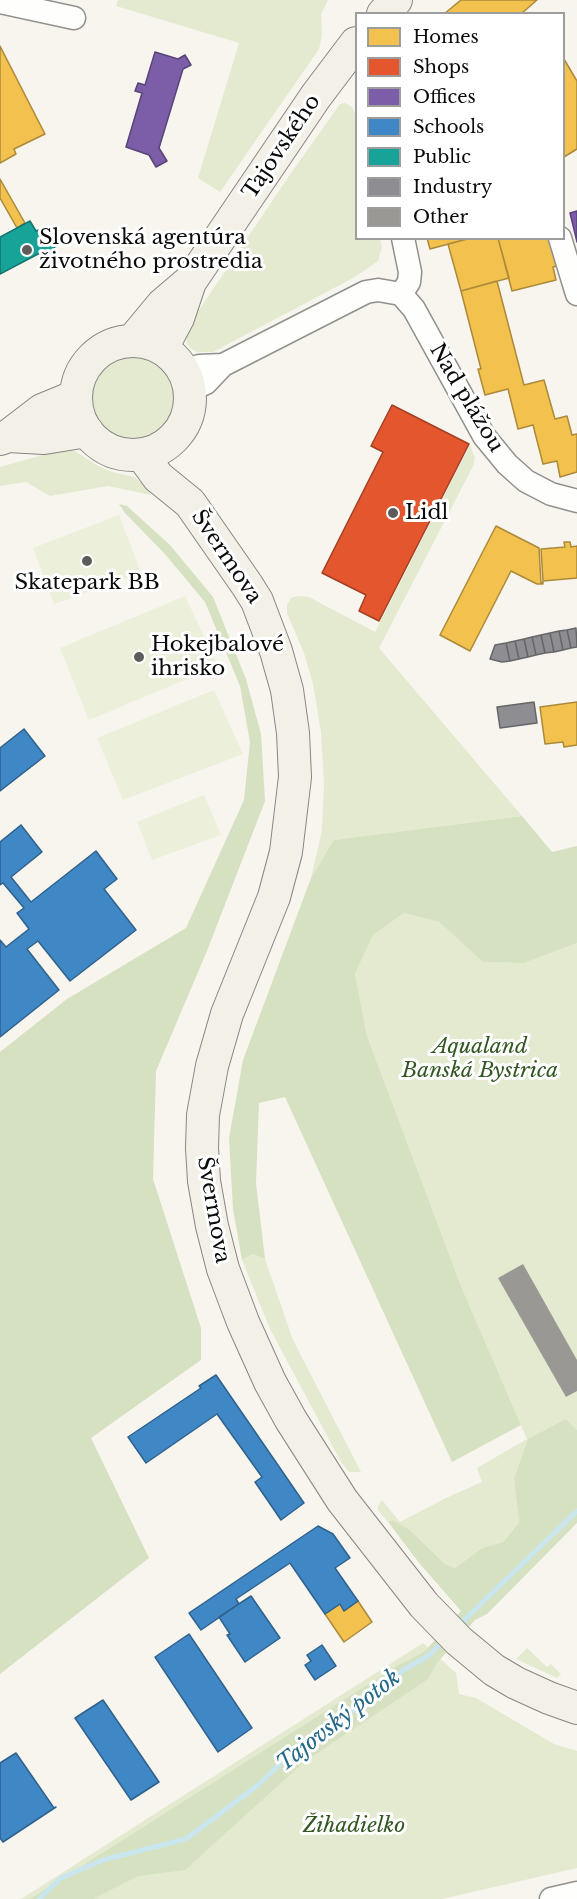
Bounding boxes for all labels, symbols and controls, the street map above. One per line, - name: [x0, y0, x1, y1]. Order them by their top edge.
- legend: [355, 12, 565, 240]
- text: Homes: [413, 26, 479, 48]
- text: Shops: [413, 56, 469, 78]
- text: Offices: [413, 86, 476, 108]
- street label: Tajovského: [238, 90, 326, 204]
- text: Schools: [413, 116, 484, 138]
- text: Public: [413, 146, 471, 168]
- text: Industry: [413, 176, 492, 198]
- text: Other: [413, 206, 468, 228]
- place label: Slovenská agentúra životného prostredia: [39, 225, 263, 275]
- marker: Slovenská agentúra životného prostredia: [20, 243, 34, 257]
- street label: Nad plážou: [424, 339, 508, 457]
- place label: Lidl: [405, 500, 448, 526]
- street label: Švermova: [185, 505, 267, 609]
- marker: Lidl: [386, 506, 400, 520]
- marker: Skatepark BB: [80, 554, 94, 568]
- place label: Skatepark BB: [14, 570, 160, 596]
- place label: Hokejbalové ihrisko: [151, 632, 284, 682]
- marker: Hokejbalové ihrisko: [132, 650, 146, 664]
- park label: Aqualand Banská Bystrica: [402, 1034, 558, 1084]
- street label: Švermova: [191, 1155, 235, 1265]
- water label: Tajovský potok: [272, 1665, 406, 1777]
- park label: Žihadielko: [303, 1813, 405, 1839]

